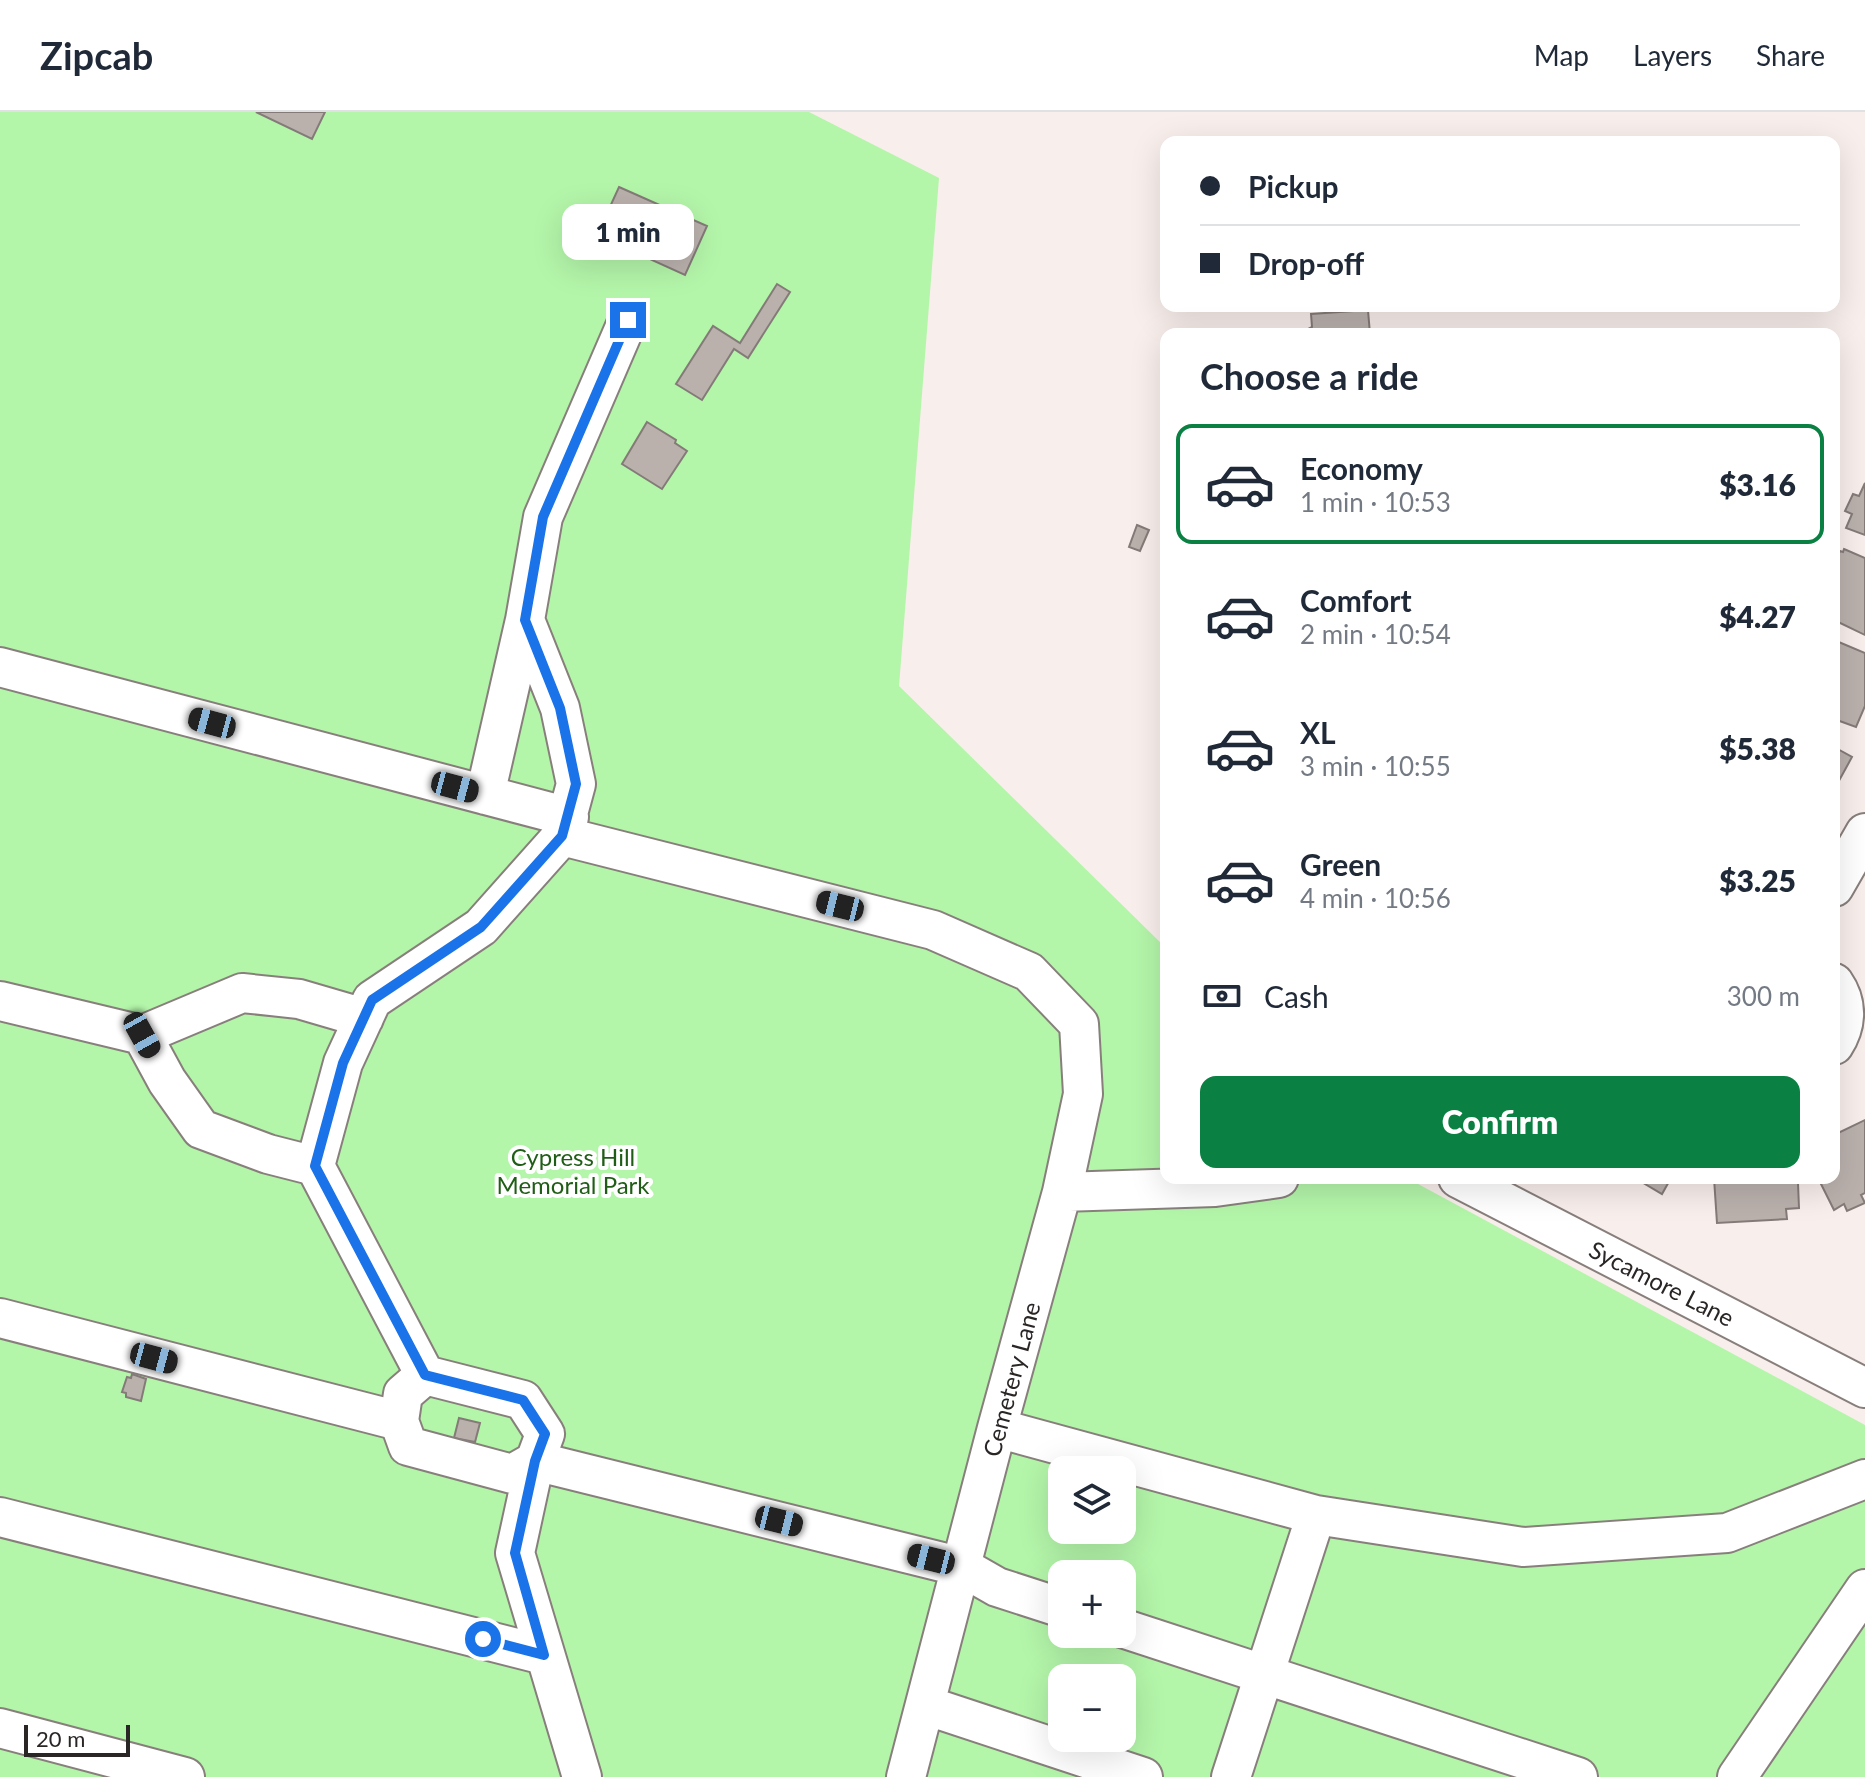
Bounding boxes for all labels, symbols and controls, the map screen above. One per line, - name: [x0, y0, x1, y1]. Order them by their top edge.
- text: Zipcab: [40, 32, 153, 78]
- text: Map: [1534, 38, 1589, 72]
- text: Layers: [1633, 38, 1712, 72]
- text: Share: [1756, 38, 1825, 72]
- text: Pickup: [1248, 168, 1339, 204]
- callout: 1 min: [562, 204, 694, 260]
- text: 1 min: [596, 216, 660, 248]
- text: Drop-off: [1248, 245, 1364, 281]
- route end: [610, 302, 646, 338]
- text: Choose a ride: [1200, 354, 1419, 398]
- icon: car: [1204, 448, 1276, 520]
- text: Economy: [1300, 450, 1423, 486]
- text: $3.16: [1719, 466, 1796, 502]
- text: 1 min · 10:53: [1300, 486, 1451, 518]
- icon: car: [1204, 580, 1276, 652]
- text: Comfort: [1300, 582, 1412, 618]
- text: $4.27: [1719, 598, 1796, 634]
- text: 2 min · 10:54: [1300, 618, 1451, 650]
- car: [186, 705, 238, 741]
- icon: car: [1204, 712, 1276, 784]
- text: XL: [1300, 714, 1336, 750]
- text: $5.38: [1719, 730, 1796, 766]
- text: 3 min · 10:55: [1300, 750, 1451, 782]
- car: [429, 769, 481, 805]
- icon: car: [1204, 844, 1276, 916]
- text: Green: [1300, 846, 1381, 882]
- text: $3.25: [1719, 862, 1796, 898]
- text: 4 min · 10:56: [1300, 882, 1451, 914]
- car: [814, 889, 866, 923]
- icon: cash: [1200, 974, 1244, 1018]
- text: Cash: [1264, 978, 1329, 1014]
- text: 300 m: [1727, 980, 1800, 1012]
- car: [120, 1008, 164, 1062]
- button: Confirm: [1200, 1076, 1800, 1168]
- park label: Cypress Hill Memorial Park: [496, 1142, 650, 1199]
- street label: Sycamore Lane: [1585, 1234, 1739, 1332]
- street label: Cemetery Lane: [976, 1298, 1046, 1460]
- car: [128, 1340, 180, 1376]
- map controls: [1048, 1456, 1136, 1752]
- button: layers: [1048, 1456, 1136, 1544]
- car: [753, 1504, 805, 1538]
- car: [905, 1542, 957, 1576]
- button: +: [1048, 1560, 1136, 1648]
- route start: [465, 1621, 501, 1657]
- button: −: [1048, 1664, 1136, 1752]
- scale bar: [24, 1721, 130, 1757]
- text: 20 m: [36, 1725, 85, 1752]

